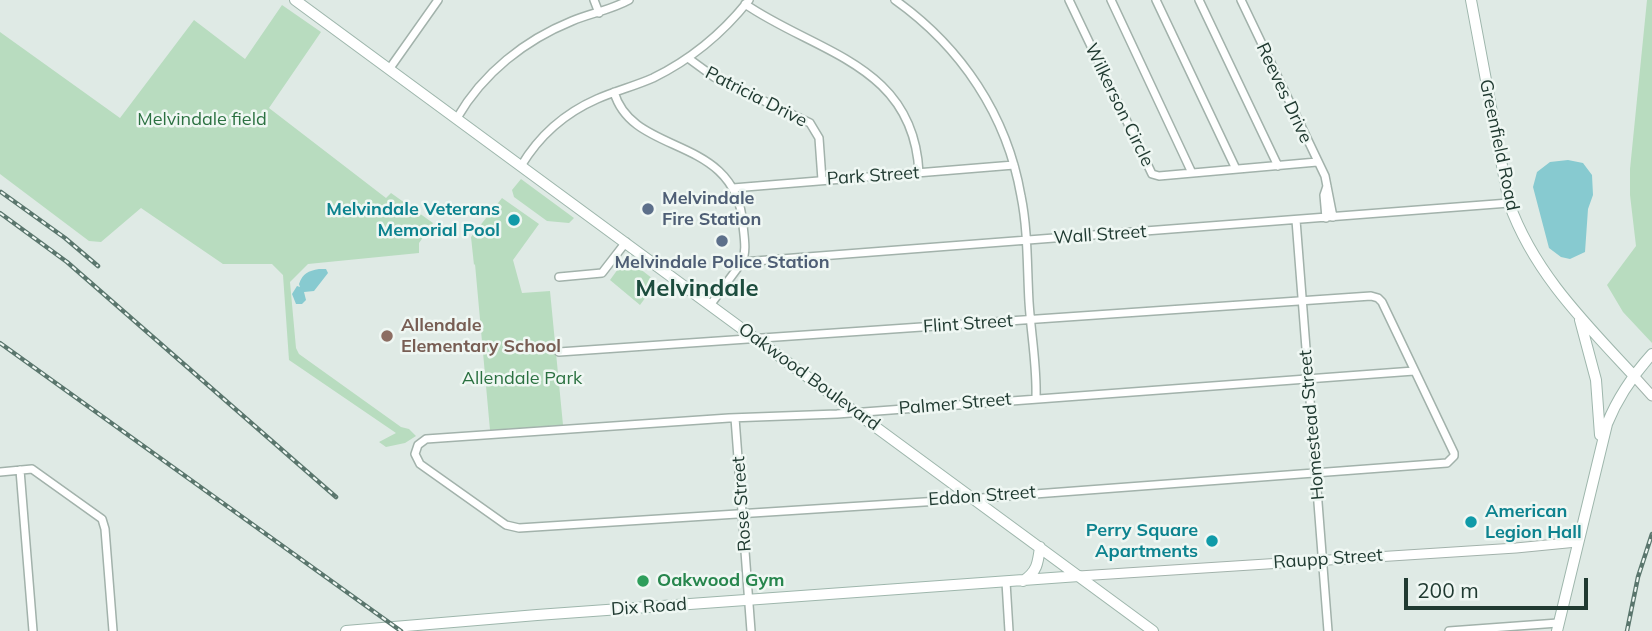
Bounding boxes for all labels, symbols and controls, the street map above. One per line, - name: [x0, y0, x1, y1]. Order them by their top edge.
- street label: Reeves Drive: [1251, 39, 1317, 147]
- street label: Wilkerson Circle: [1080, 40, 1158, 170]
- street label: Patricia Drive: [701, 62, 811, 132]
- street label: Greenfield Road: [1475, 77, 1523, 213]
- park label: Melvindale field: [137, 109, 267, 131]
- street label: Park Street: [826, 162, 920, 190]
- place label: Melvindale Fire Station: [662, 188, 761, 230]
- place label: Melvindale Veterans Memorial Pool: [326, 199, 500, 242]
- marker: Melvindale Fire Station: [640, 201, 656, 217]
- marker: Melvindale Veterans Memorial Pool: [506, 212, 522, 228]
- street label: Wall Street: [1053, 221, 1147, 249]
- marker: Melvindale Police Station: [714, 233, 730, 249]
- place label: Melvindale Police Station: [614, 252, 830, 274]
- district label: Melvindale: [635, 275, 759, 303]
- street label: Flint Street: [922, 310, 1014, 338]
- place label: Allendale Elementary School: [401, 315, 561, 358]
- street label: Oakwood Boulevard: [734, 318, 884, 436]
- marker: Allendale Elementary School: [379, 328, 395, 344]
- street label: Homestead Street: [1295, 349, 1329, 501]
- park label: Allendale Park: [462, 368, 582, 390]
- street label: Palmer Street: [898, 388, 1012, 420]
- street label: Rose Street: [728, 456, 756, 552]
- street label: Eddon Street: [928, 481, 1036, 511]
- place label: American Legion Hall: [1485, 501, 1582, 544]
- marker: American Legion Hall: [1463, 514, 1479, 530]
- place label: Perry Square Apartments: [1086, 520, 1198, 562]
- marker: Perry Square Apartments: [1204, 533, 1220, 549]
- street label: Raupp Street: [1273, 544, 1383, 574]
- scale bar: [1407, 564, 1591, 608]
- place label: Oakwood Gym: [657, 570, 784, 592]
- marker: Oakwood Gym: [635, 573, 651, 589]
- text: 200 m: [1417, 577, 1479, 603]
- street label: Dix Road: [610, 594, 688, 620]

